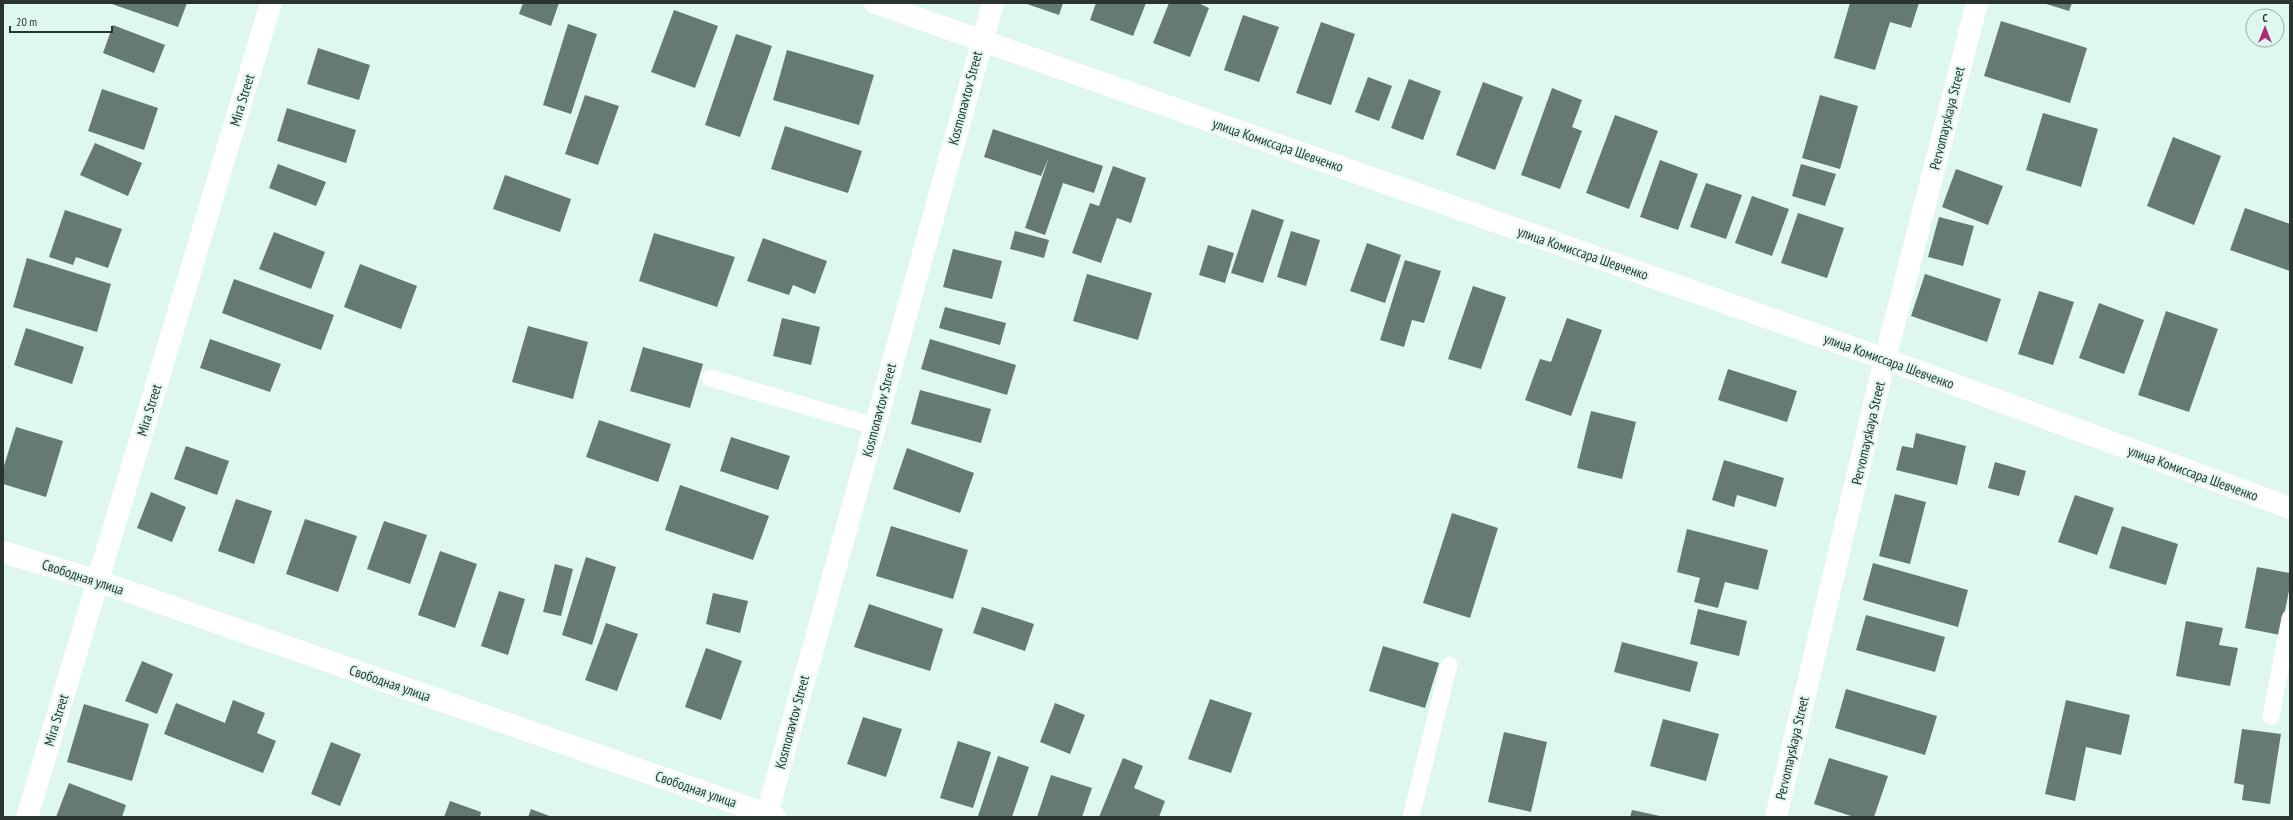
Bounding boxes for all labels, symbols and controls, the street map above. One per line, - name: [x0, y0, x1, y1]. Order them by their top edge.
- scale bar: [10, 8, 112, 34]
- north arrow: [2245, 8, 2285, 48]
- text: С: [2262, 11, 2268, 25]
- text: 20 m: [16, 14, 37, 29]
- street label: Kosmonavtov Street: [944, 49, 986, 147]
- street label: Pervomayskaya Street: [1925, 64, 1969, 171]
- street label: Mira Street: [226, 72, 258, 128]
- street label: улица Комиссара Шевченко: [1210, 114, 1346, 176]
- street label: улица Комиссара Шевченко: [1515, 222, 1651, 284]
- street label: улица Комиссара Шевченко: [1821, 329, 1957, 393]
- street label: Kosmonavtov Street: [858, 361, 900, 459]
- street label: Pervomayskaya Street: [1847, 379, 1889, 486]
- street label: Mira Street: [133, 382, 165, 438]
- street label: улица Комиссара Шевченко: [2125, 441, 2261, 505]
- street label: Свободная улица: [40, 555, 126, 599]
- street label: Свободная улица: [347, 661, 433, 705]
- street label: Kosmonavtov Street: [771, 673, 813, 771]
- street label: Mira Street: [40, 692, 72, 748]
- street label: Pervomayskaya Street: [1771, 694, 1813, 801]
- street label: Свободная улица: [653, 767, 739, 811]

